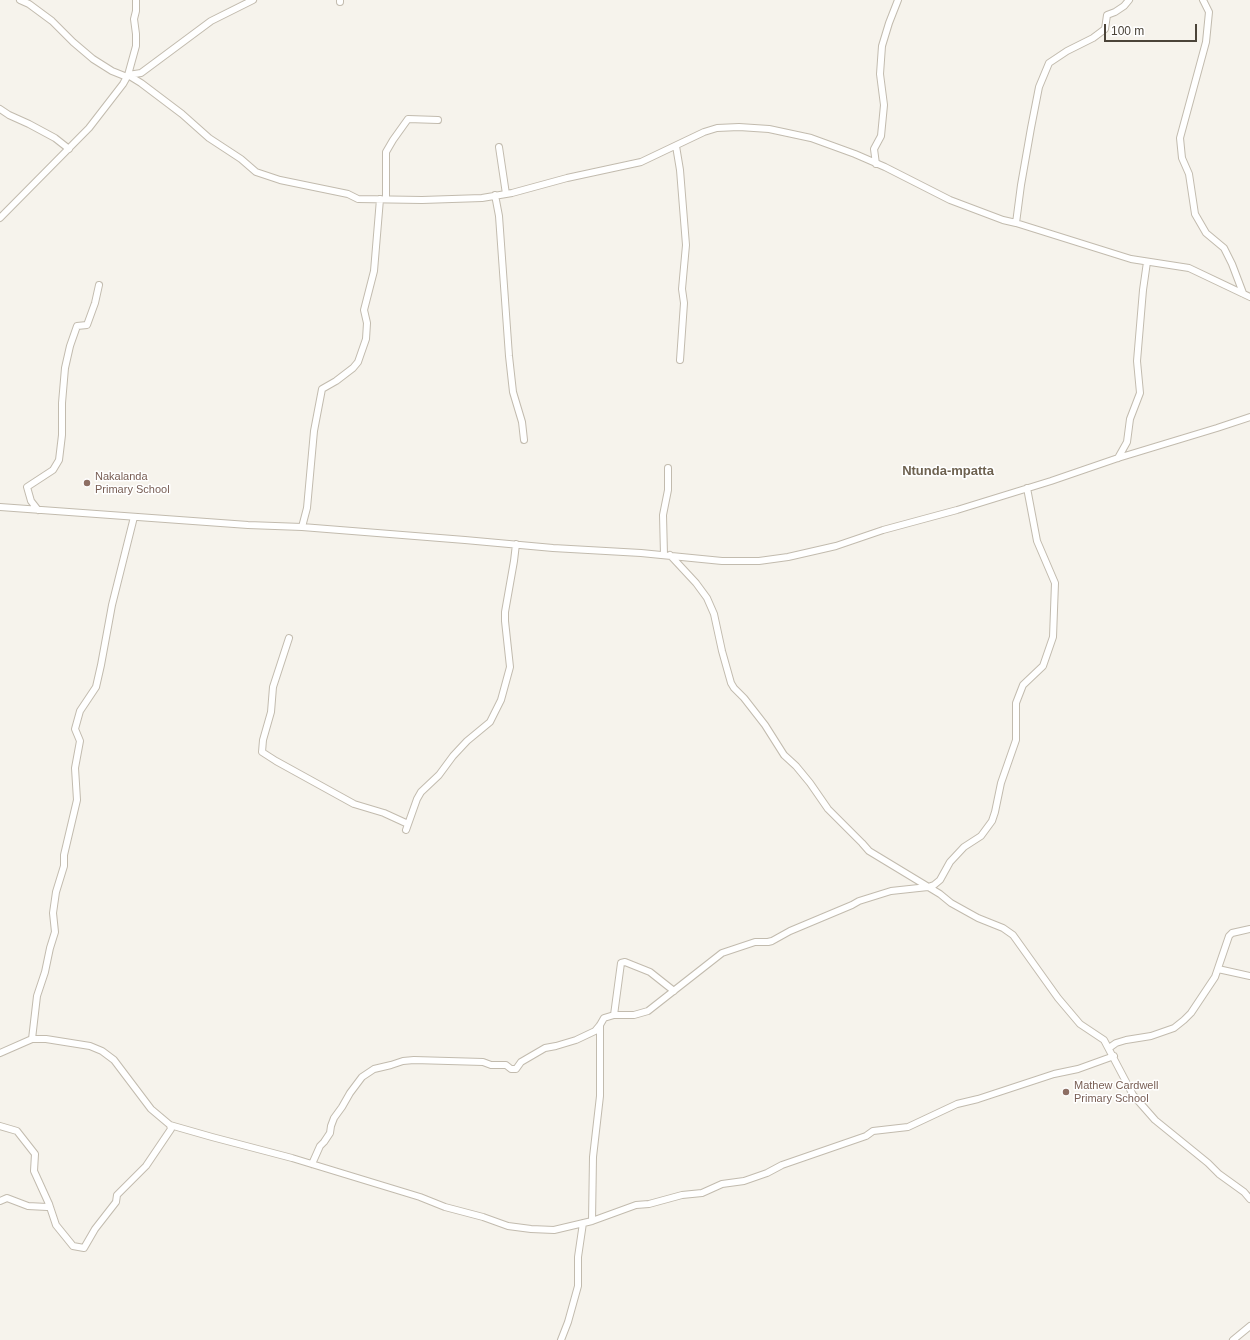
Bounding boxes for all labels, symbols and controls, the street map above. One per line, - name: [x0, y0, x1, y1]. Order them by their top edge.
- scale bar: [1106, 16, 1199, 42]
- text: 100 m: [1111, 24, 1144, 38]
- district label: Ntunda-mpatta: [902, 463, 994, 479]
- place label: Nakalanda Primary School: [95, 470, 170, 496]
- marker: Nakalanda Primary School: [82, 478, 92, 488]
- place label: Mathew Cardwell Primary School: [1074, 1079, 1158, 1105]
- marker: Mathew Cardwell Primary School: [1061, 1087, 1071, 1097]

